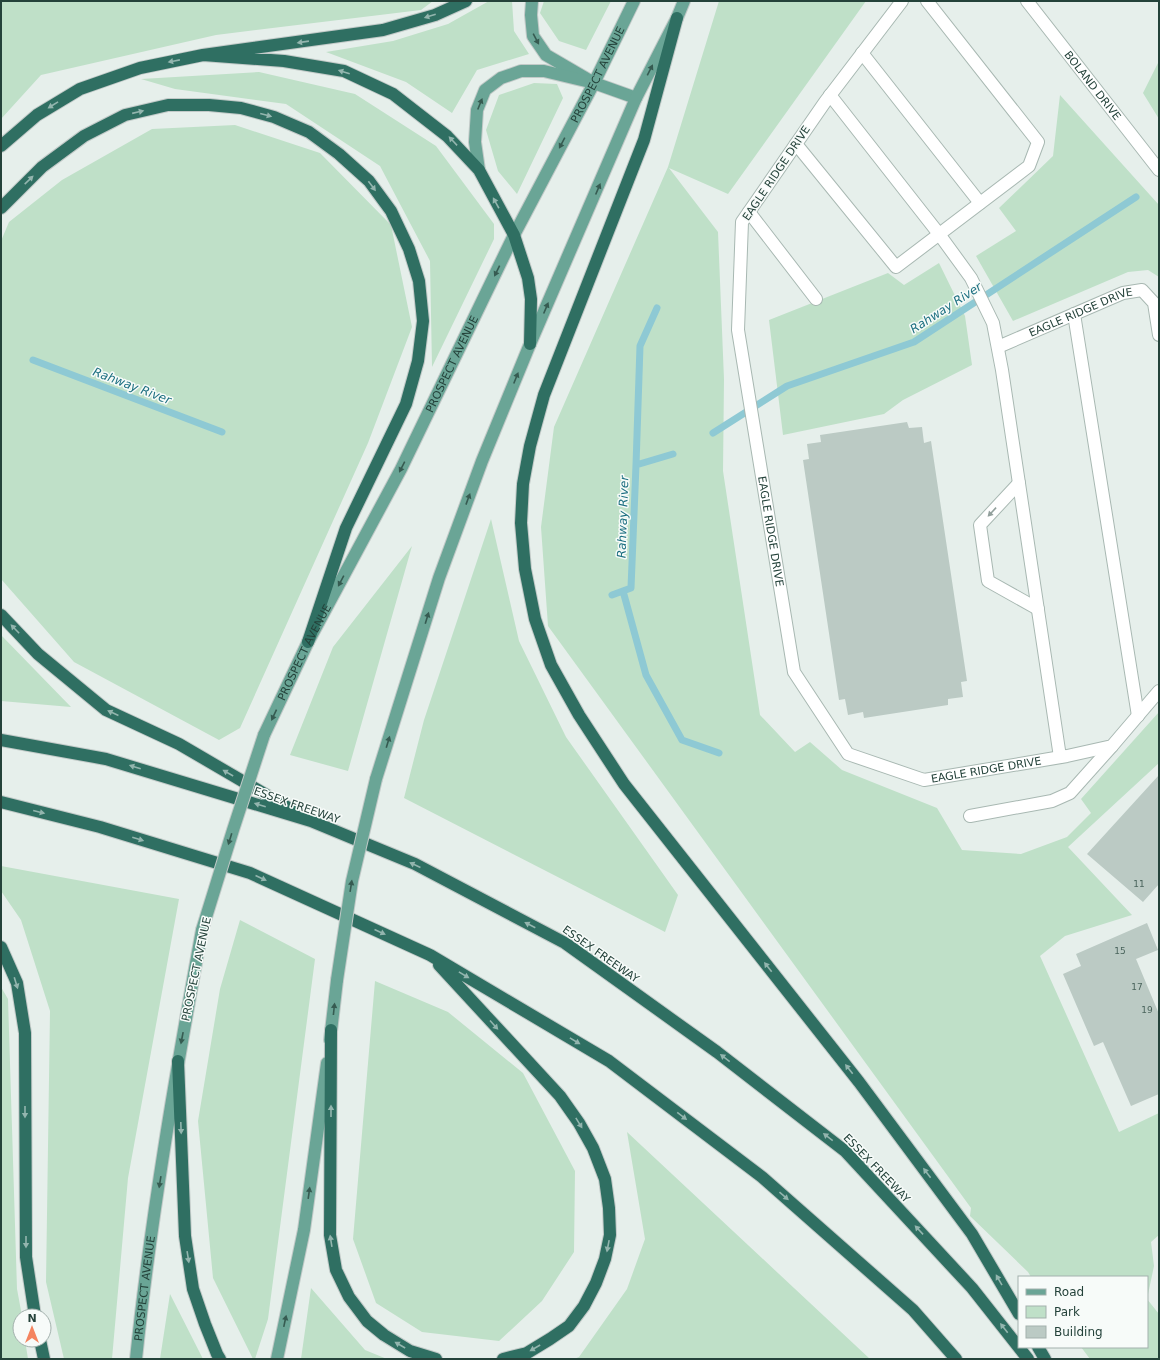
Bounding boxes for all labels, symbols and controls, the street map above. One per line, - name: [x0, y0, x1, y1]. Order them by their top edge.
- one-way arrow: [424, 13, 436, 19]
- street label: PROSPECT AVENUE: [568, 25, 628, 125]
- one-way arrow: [533, 33, 540, 45]
- one-way arrow: [297, 39, 309, 45]
- street label: BOLAND DRIVE: [1061, 49, 1123, 123]
- one-way arrow: [168, 58, 180, 64]
- one-way arrow: [647, 64, 653, 76]
- one-way arrow: [337, 69, 349, 75]
- one-way arrow: [477, 97, 483, 109]
- one-way arrow: [47, 102, 59, 109]
- one-way arrow: [131, 109, 144, 115]
- one-way arrow: [259, 112, 272, 118]
- street label: EAGLE RIDGE DRIVE: [740, 123, 813, 223]
- one-way arrow: [448, 136, 457, 147]
- one-way arrow: [559, 137, 566, 149]
- one-way arrow: [23, 176, 34, 185]
- one-way arrow: [368, 180, 377, 191]
- one-way arrow: [595, 182, 601, 194]
- one-way arrow: [492, 197, 499, 209]
- one-way arrow: [494, 265, 500, 276]
- water label: Rahway River: [908, 279, 985, 336]
- street label: EAGLE RIDGE DRIVE: [1027, 286, 1134, 340]
- one-way arrow: [543, 302, 549, 314]
- street label: PROSPECT AVENUE: [423, 314, 481, 415]
- water label: Rahway River: [91, 365, 174, 408]
- one-way arrow: [514, 371, 520, 383]
- one-way arrow: [399, 461, 405, 472]
- water label: Rahway River: [615, 474, 631, 558]
- street label: EAGLE RIDGE DRIVE: [755, 475, 786, 588]
- one-way arrow: [466, 492, 472, 504]
- one-way arrow: [988, 506, 997, 517]
- one-way arrow: [337, 575, 344, 587]
- street label: PROSPECT AVENUE: [275, 602, 334, 703]
- one-way arrow: [424, 611, 430, 623]
- one-way arrow: [10, 624, 19, 634]
- one-way arrow: [271, 709, 277, 721]
- one-way arrow: [107, 710, 119, 716]
- one-way arrow: [385, 735, 391, 747]
- street label: EAGLE RIDGE DRIVE: [930, 754, 1042, 786]
- one-way arrow: [129, 764, 141, 770]
- one-way arrow: [222, 770, 234, 777]
- street label: ESSEX FREEWAY: [252, 785, 342, 826]
- one-way arrow: [254, 802, 266, 808]
- one-way arrow: [33, 809, 45, 815]
- one-way arrow: [227, 833, 233, 845]
- one-way arrow: [132, 836, 144, 842]
- one-way arrow: [409, 862, 421, 868]
- one-way arrow: [256, 875, 267, 881]
- house number: 11: [1133, 879, 1145, 889]
- one-way arrow: [348, 880, 354, 892]
- street label: PROSPECT AVENUE: [179, 916, 214, 1022]
- one-way arrow: [525, 921, 536, 928]
- street label: ESSEX FREEWAY: [560, 923, 642, 986]
- one-way arrow: [374, 929, 385, 935]
- house number: 15: [1114, 946, 1126, 956]
- one-way arrow: [764, 961, 773, 972]
- one-way arrow: [458, 971, 470, 978]
- one-way arrow: [13, 977, 19, 989]
- house number: 17: [1131, 982, 1143, 992]
- one-way arrow: [330, 1003, 337, 1015]
- house number: 19: [1141, 1005, 1153, 1015]
- one-way arrow: [489, 1020, 499, 1030]
- one-way arrow: [179, 1031, 185, 1044]
- one-way arrow: [570, 1037, 580, 1045]
- one-way arrow: [719, 1054, 730, 1062]
- one-way arrow: [844, 1063, 853, 1074]
- one-way arrow: [328, 1104, 334, 1117]
- one-way arrow: [22, 1106, 28, 1119]
- one-way arrow: [676, 1111, 687, 1120]
- one-way arrow: [575, 1117, 582, 1129]
- one-way arrow: [177, 1122, 184, 1134]
- street label: ESSEX FREEWAY: [841, 1131, 913, 1206]
- one-way arrow: [822, 1133, 833, 1142]
- one-way arrow: [923, 1168, 931, 1178]
- one-way arrow: [156, 1176, 162, 1188]
- one-way arrow: [306, 1187, 312, 1199]
- one-way arrow: [779, 1191, 789, 1200]
- one-way arrow: [914, 1225, 923, 1235]
- street label: PROSPECT AVENUE: [132, 1235, 158, 1342]
- one-way arrow: [328, 1235, 334, 1247]
- one-way arrow: [23, 1236, 29, 1249]
- one-way arrow: [605, 1240, 611, 1253]
- one-way arrow: [186, 1251, 192, 1263]
- one-way arrow: [996, 1275, 1003, 1286]
- legend: [1018, 1276, 1148, 1348]
- text: Road: [1054, 1285, 1084, 1299]
- text: Park: [1054, 1305, 1080, 1319]
- north arrow: [12, 1308, 52, 1348]
- text: N: [27, 1312, 37, 1325]
- one-way arrow: [282, 1315, 288, 1327]
- one-way arrow: [999, 1323, 1008, 1334]
- text: Building: [1054, 1325, 1103, 1339]
- one-way arrow: [394, 1341, 406, 1348]
- one-way arrow: [529, 1344, 541, 1351]

